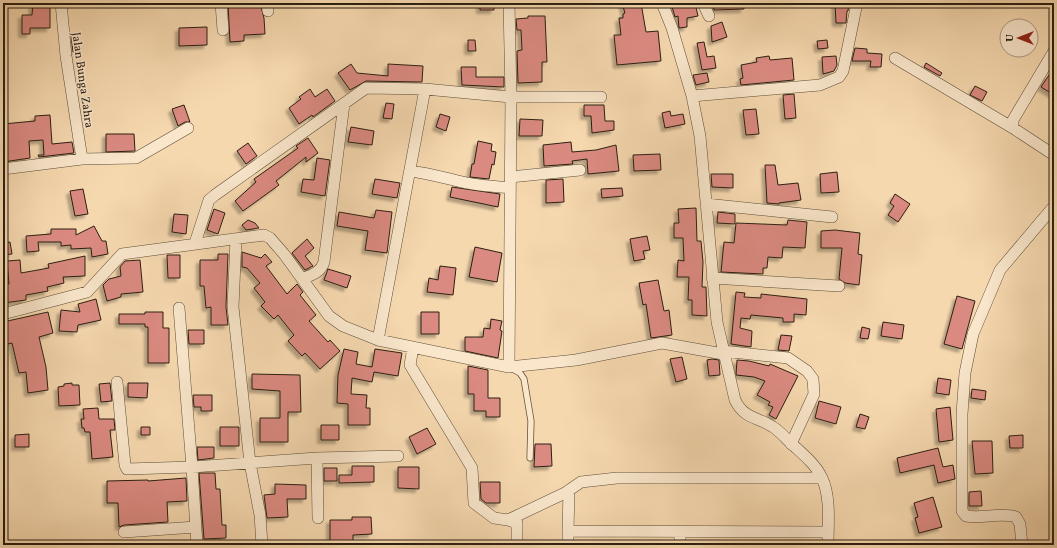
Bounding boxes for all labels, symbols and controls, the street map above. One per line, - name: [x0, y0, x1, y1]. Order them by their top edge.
- north arrow: [999, 18, 1039, 58]
- street label: Jalan Bunga Zahra: [67, 31, 97, 129]
- text: U: [1003, 34, 1018, 42]

